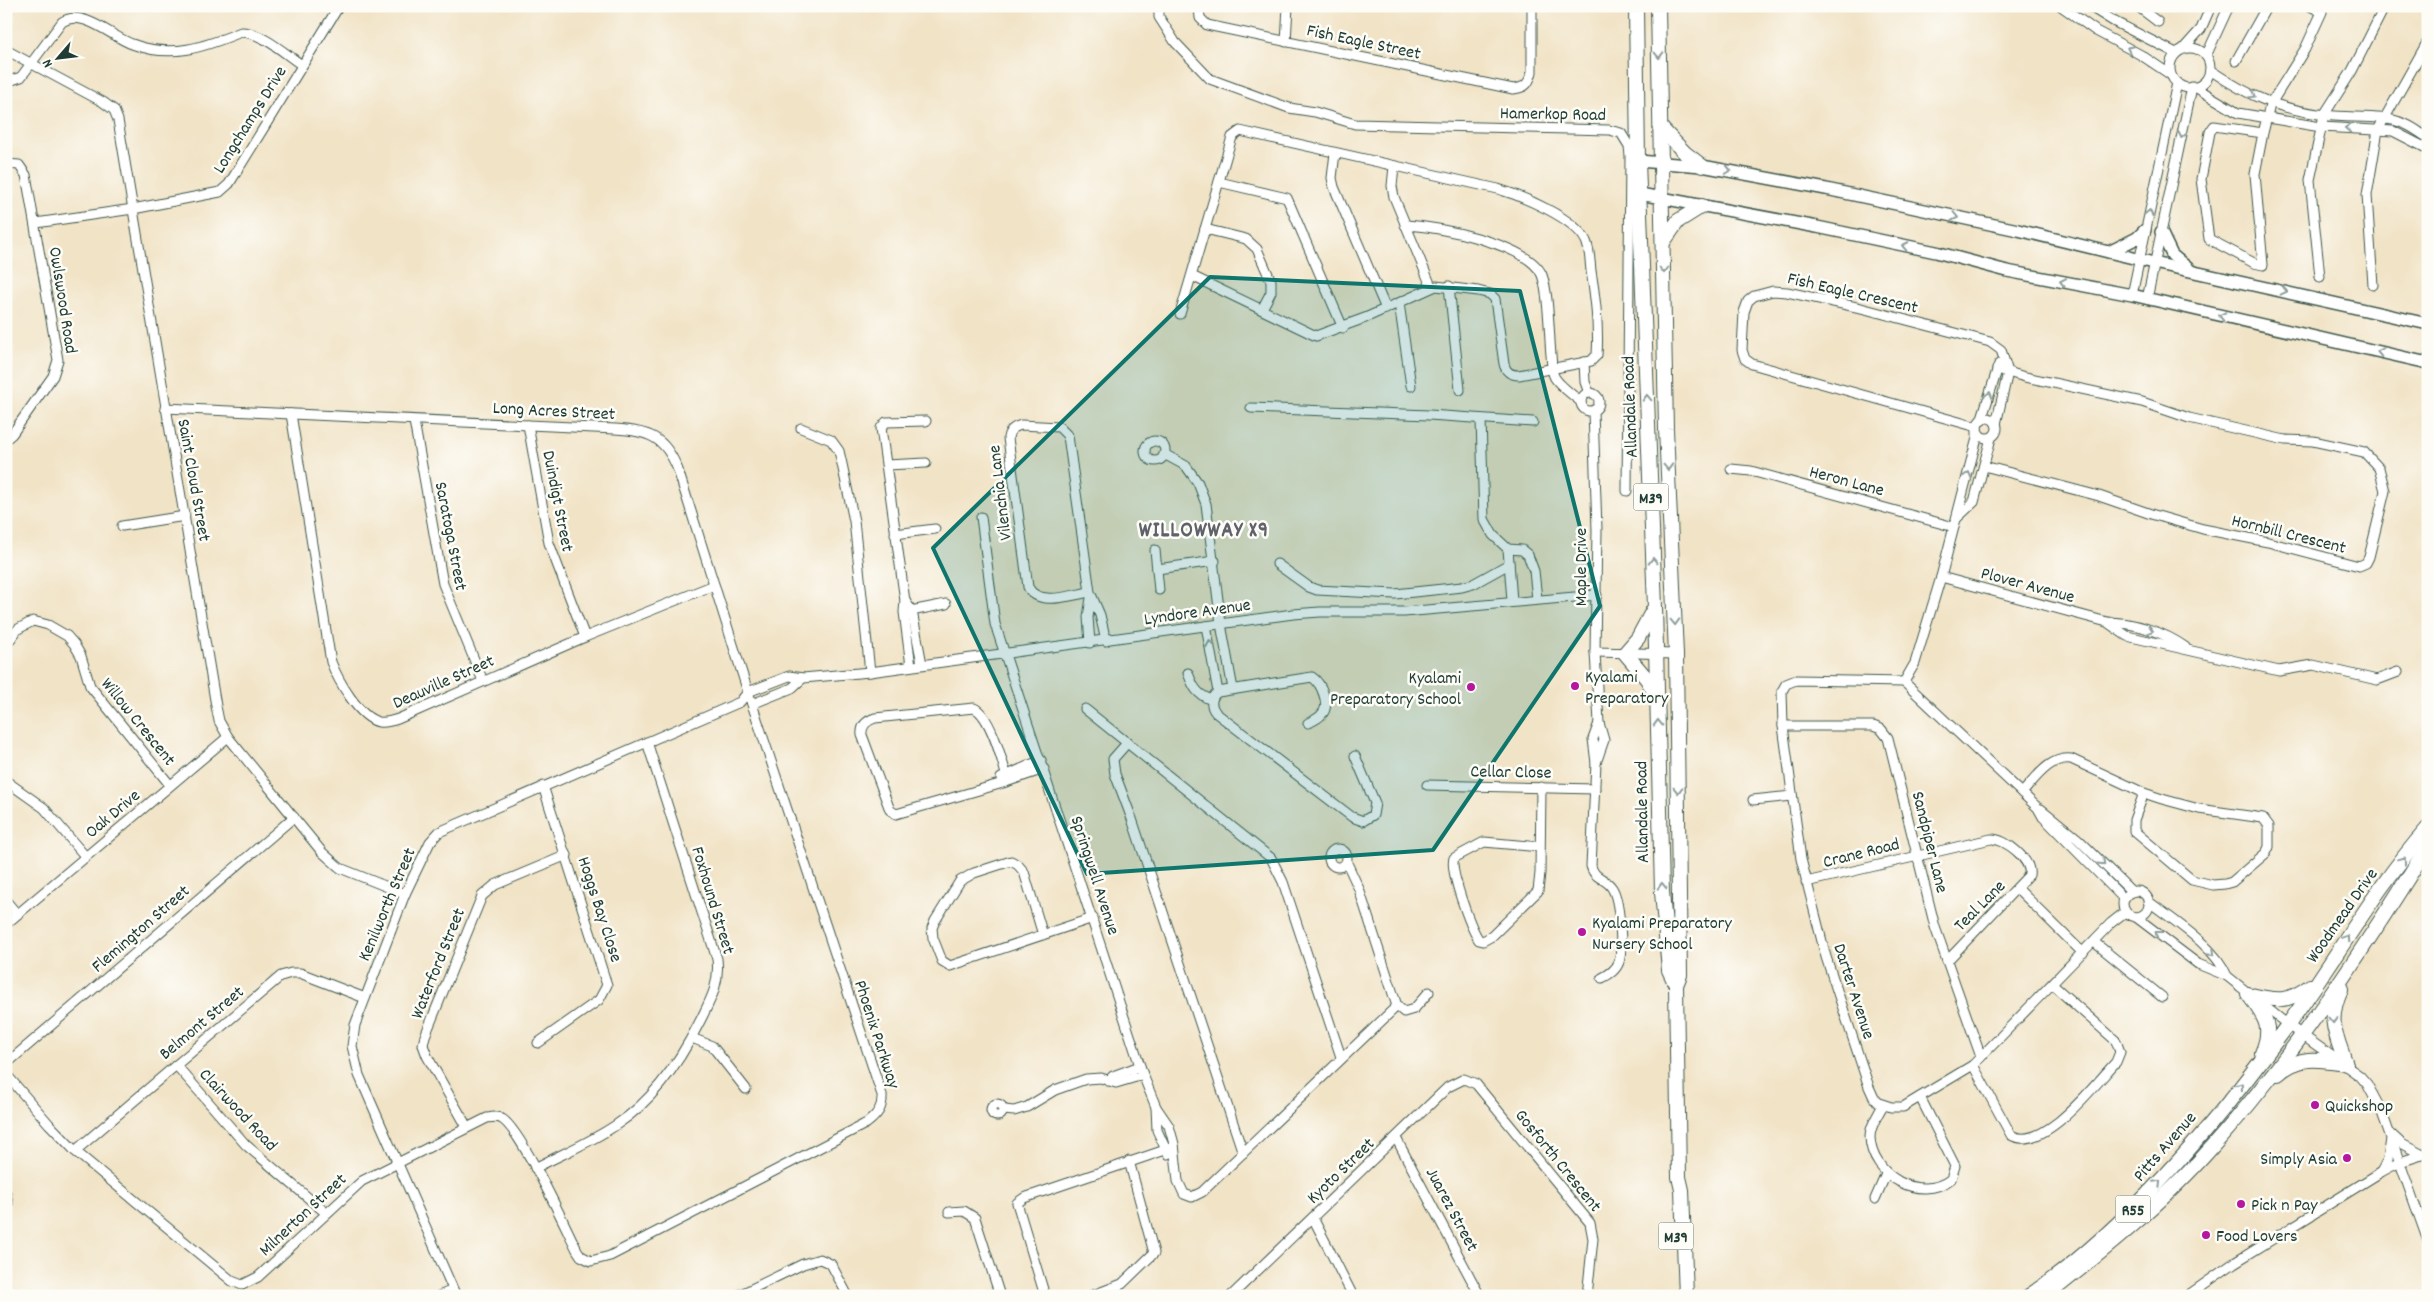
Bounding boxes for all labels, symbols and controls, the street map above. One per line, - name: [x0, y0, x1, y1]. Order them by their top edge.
- street label: Fish Eagle Street: [1304, 19, 1423, 68]
- north arrow: [32, 32, 82, 82]
- one-way arrow: [2126, 45, 2135, 55]
- one-way arrow: [1654, 51, 1665, 59]
- text: N: [38, 55, 59, 71]
- street label: Longchamps Drive: [208, 62, 294, 179]
- one-way arrow: [2246, 89, 2255, 99]
- street label: Hamerkop Road: [1500, 102, 1606, 129]
- one-way arrow: [2344, 123, 2352, 134]
- one-way arrow: [2177, 131, 2188, 140]
- one-way arrow: [1723, 165, 1732, 175]
- one-way arrow: [2143, 209, 2154, 218]
- one-way arrow: [1951, 211, 1960, 221]
- one-way arrow: [1900, 241, 1909, 252]
- street label: Owlswood Road: [41, 245, 82, 355]
- one-way arrow: [1659, 266, 1669, 274]
- street label: Fish Eagle Crescent: [1785, 267, 1921, 322]
- one-way arrow: [2059, 277, 2067, 287]
- one-way arrow: [2280, 285, 2289, 296]
- one-way arrow: [2217, 311, 2226, 322]
- one-way arrow: [2376, 347, 2385, 358]
- street label: Allandale Road: [1617, 355, 1646, 458]
- one-way arrow: [1983, 391, 1993, 399]
- one-way arrow: [1642, 394, 1652, 402]
- street label: Long Acres Street: [492, 397, 616, 428]
- street label: Saint Cloud Street: [169, 417, 216, 544]
- street label: Vilenchia Lane: [983, 444, 1020, 542]
- street label: Duindigt Street: [534, 449, 579, 555]
- street label: Heron Lane: [1806, 460, 1887, 504]
- one-way arrow: [1662, 464, 1673, 472]
- one-way arrow: [1962, 470, 1973, 479]
- street label: Saratoga Street: [427, 480, 472, 593]
- road number: M39: [1634, 484, 1668, 511]
- street label: Hornbill Crescent: [2229, 509, 2349, 562]
- district label: WILLOWWAY X9: [1139, 516, 1269, 547]
- street label: Maple Drive: [1570, 528, 1595, 606]
- one-way arrow: [1648, 557, 1658, 564]
- street label: Plover Avenue: [1978, 562, 2077, 611]
- street label: Lyndore Avenue: [1142, 594, 1252, 633]
- one-way arrow: [1669, 618, 1680, 626]
- one-way arrow: [2146, 625, 2154, 635]
- one-way arrow: [1205, 639, 1215, 648]
- street label: Deauville Street: [389, 650, 499, 717]
- place label: Kyalami Preparatory: [1585, 666, 1669, 712]
- place label: Kyalami Preparatory School: [1330, 667, 1462, 713]
- street label: Willow Crescent: [94, 673, 181, 772]
- marker: Kyalami Preparatory: [1569, 680, 1581, 692]
- marker: Kyalami Preparatory School: [1465, 681, 1477, 693]
- one-way arrow: [1652, 719, 1663, 727]
- street label: Cellar Close: [1470, 760, 1552, 787]
- street label: Allandale Road: [1630, 761, 1657, 863]
- street label: Oak Drive: [81, 784, 147, 845]
- one-way arrow: [1673, 787, 1683, 795]
- street label: Sandpiper Lane: [1904, 789, 1953, 896]
- street label: Springwell Avenue: [1063, 813, 1125, 939]
- street label: Crane Road: [1821, 833, 1902, 876]
- street label: Kenilworth Street: [353, 844, 424, 966]
- street label: Foxhound Street: [683, 844, 740, 958]
- street label: Hoggs Bay Close: [570, 854, 627, 966]
- one-way arrow: [2096, 856, 2105, 865]
- one-way arrow: [2398, 857, 2406, 866]
- street label: Woodmead Drive: [2301, 864, 2385, 969]
- street label: Teal Lane: [1949, 875, 2012, 938]
- street label: Flemington Street: [87, 880, 196, 980]
- one-way arrow: [1656, 881, 1667, 889]
- street label: Waterford Street: [406, 905, 473, 1023]
- place label: Kyalami Preparatory Nursery School: [1592, 912, 1733, 958]
- marker: Kyalami Preparatory Nursery School: [1576, 926, 1588, 938]
- one-way arrow: [2154, 930, 2163, 939]
- one-way arrow: [2339, 935, 2349, 944]
- street label: Darter Avenue: [1825, 941, 1880, 1043]
- one-way arrow: [2206, 947, 2215, 956]
- street label: Phoenix Parkway: [846, 977, 905, 1093]
- street label: Belmont Street: [155, 981, 251, 1067]
- one-way arrow: [2328, 1017, 2338, 1025]
- street label: Clairwood Road: [192, 1064, 282, 1158]
- one-way arrow: [2235, 1082, 2244, 1091]
- place label: Quickshop: [2325, 1095, 2393, 1120]
- marker: Quickshop: [2309, 1099, 2321, 1111]
- street label: Gosforth Crescent: [1508, 1105, 1607, 1219]
- street label: Pitts Avenue: [2128, 1107, 2203, 1188]
- street label: Kyoto Street: [1302, 1133, 1382, 1211]
- place label: Simply Asia: [2260, 1148, 2338, 1173]
- marker: Simply Asia: [2341, 1152, 2353, 1164]
- street label: Juarez Street: [1418, 1164, 1484, 1257]
- street label: Milnerton Street: [254, 1168, 353, 1263]
- one-way arrow: [2152, 1180, 2161, 1189]
- place label: Pick n Pay: [2251, 1194, 2318, 1219]
- road number: R55: [2116, 1196, 2150, 1222]
- marker: Pick n Pay: [2235, 1198, 2247, 1210]
- road number: M39: [1658, 1222, 1694, 1250]
- place label: Food Lovers: [2216, 1225, 2298, 1250]
- marker: Food Lovers: [2200, 1229, 2212, 1241]

